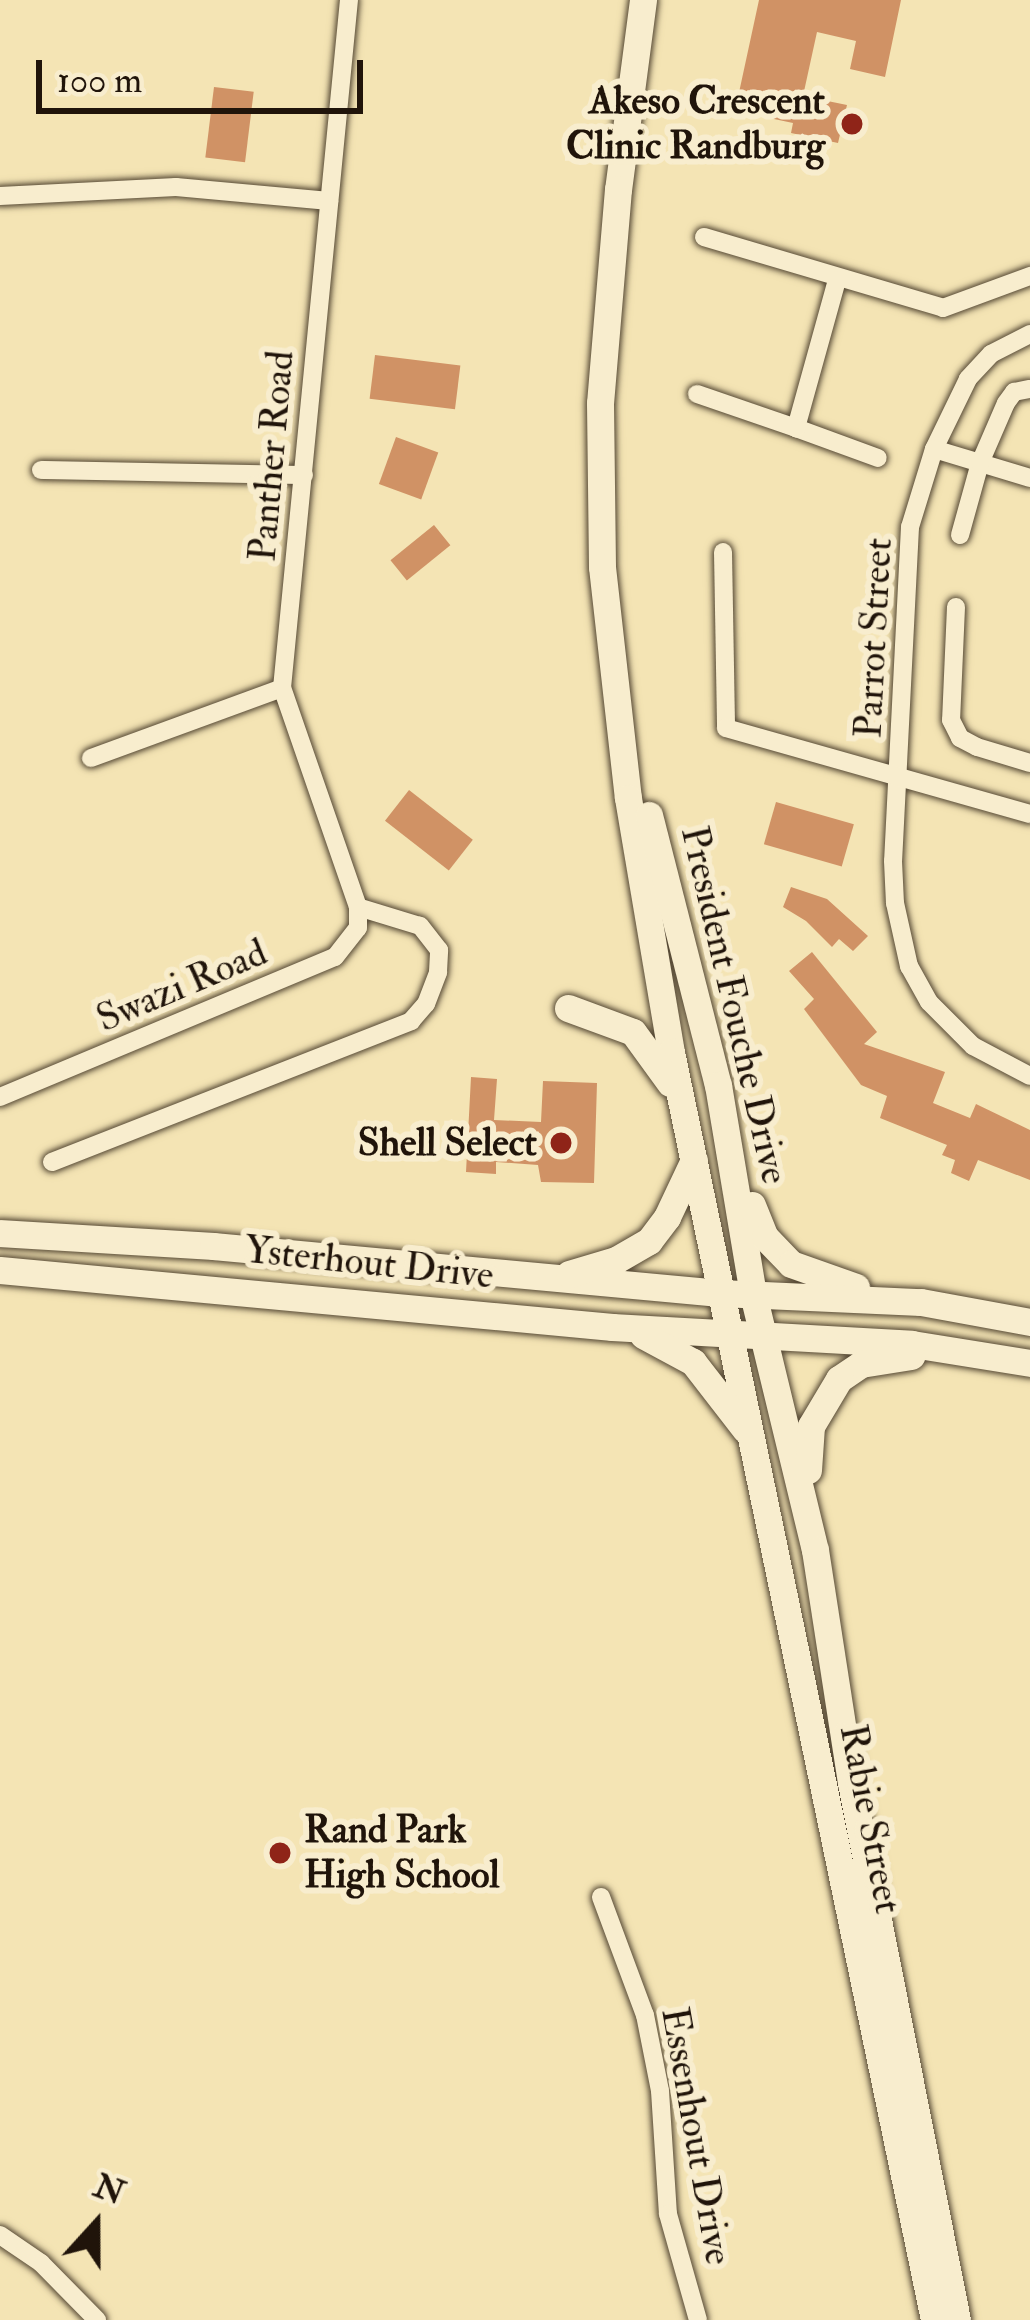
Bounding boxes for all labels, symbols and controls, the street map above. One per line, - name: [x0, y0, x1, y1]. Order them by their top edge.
- scale bar: [42, 36, 369, 110]
- text: 100 m: [57, 58, 142, 103]
- place label: Akeso Crescent Clinic Randburg: [566, 79, 825, 170]
- marker: Akeso Crescent Clinic Randburg: [836, 108, 868, 140]
- street label: Panther Road: [239, 349, 305, 563]
- street label: Parrot Street: [845, 537, 903, 739]
- street label: President Fouche Drive: [670, 822, 798, 1188]
- street label: Swazi Road: [90, 929, 274, 1043]
- place label: Shell Select: [358, 1120, 537, 1166]
- marker: Shell Select: [548, 1130, 574, 1156]
- street label: Ysterhout Drive: [242, 1227, 496, 1299]
- street label: Rabie Street: [829, 1720, 911, 1918]
- place label: Rand Park High School: [304, 1808, 499, 1899]
- marker: Rand Park High School: [267, 1840, 293, 1866]
- street label: Essenhout Drive: [650, 2004, 742, 2268]
- north arrow: [36, 2164, 156, 2284]
- text: N: [88, 2165, 130, 2214]

